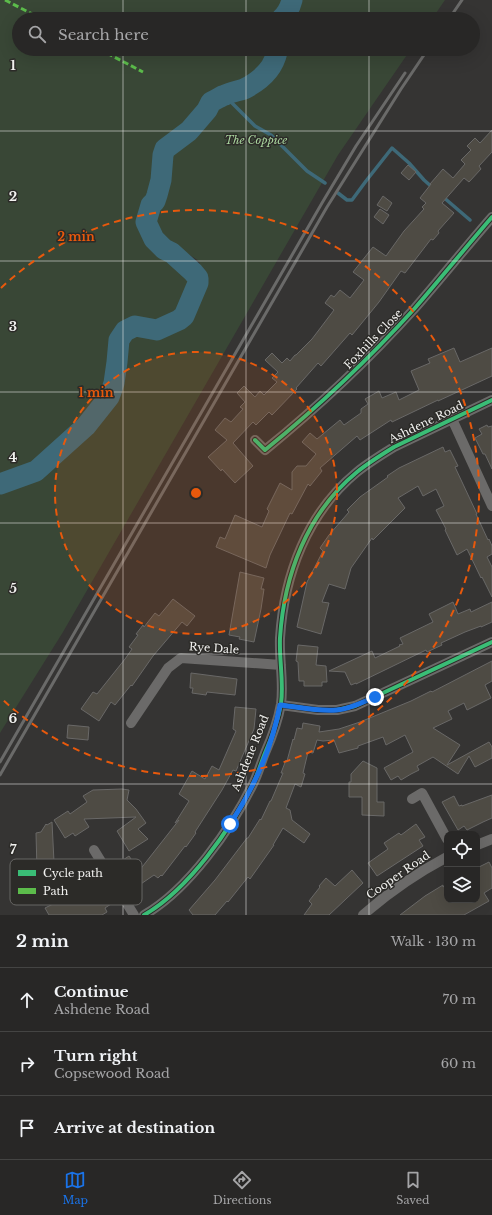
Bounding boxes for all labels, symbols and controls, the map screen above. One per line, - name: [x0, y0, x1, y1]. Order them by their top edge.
- search box: [12, 12, 480, 56]
- icon: search: [26, 23, 48, 45]
- text: Search here: [58, 25, 149, 44]
- text: 1: [10, 57, 16, 74]
- park label: The Coppice: [225, 133, 287, 147]
- text: 2: [9, 188, 17, 205]
- text: 2 min: [57, 229, 95, 244]
- street label: Foxhills Close: [341, 306, 405, 372]
- text: 3: [9, 318, 17, 335]
- text: 1 min: [79, 385, 114, 400]
- street label: Ashdene Road: [386, 398, 466, 447]
- text: 4: [9, 449, 18, 466]
- centre of rings: [189, 486, 203, 500]
- text: 5: [9, 580, 17, 597]
- street label: Rye Dale: [188, 639, 240, 657]
- route end: [366, 688, 384, 706]
- text: 6: [9, 710, 18, 727]
- street label: Ashdene Road: [228, 712, 272, 794]
- route start: [221, 815, 239, 833]
- map controls: [444, 831, 480, 903]
- button: locate: [444, 831, 480, 867]
- text: 7: [10, 841, 17, 858]
- street label: Cooper Road: [364, 848, 433, 902]
- legend: [10, 859, 142, 905]
- text: Cycle path: [43, 866, 103, 880]
- button: layers: [444, 867, 480, 903]
- text: Path: [43, 884, 69, 898]
- text: 2 min: [16, 931, 69, 952]
- text: Walk · 130 m: [391, 933, 476, 950]
- text: Continue: [54, 982, 129, 1001]
- icon: ahead: [16, 989, 38, 1011]
- text: 70 m: [443, 991, 476, 1008]
- text: Ashdene Road: [54, 1001, 150, 1018]
- text: Turn right: [54, 1046, 137, 1065]
- icon: right: [16, 1053, 38, 1075]
- text: 60 m: [441, 1055, 476, 1072]
- text: Copsewood Road: [54, 1065, 170, 1082]
- icon: arrive: [16, 1117, 38, 1139]
- text: Arrive at destination: [54, 1118, 215, 1137]
- tab: Map: [62, 1169, 88, 1207]
- tab: Directions: [213, 1169, 271, 1207]
- tab: Saved: [396, 1169, 430, 1207]

